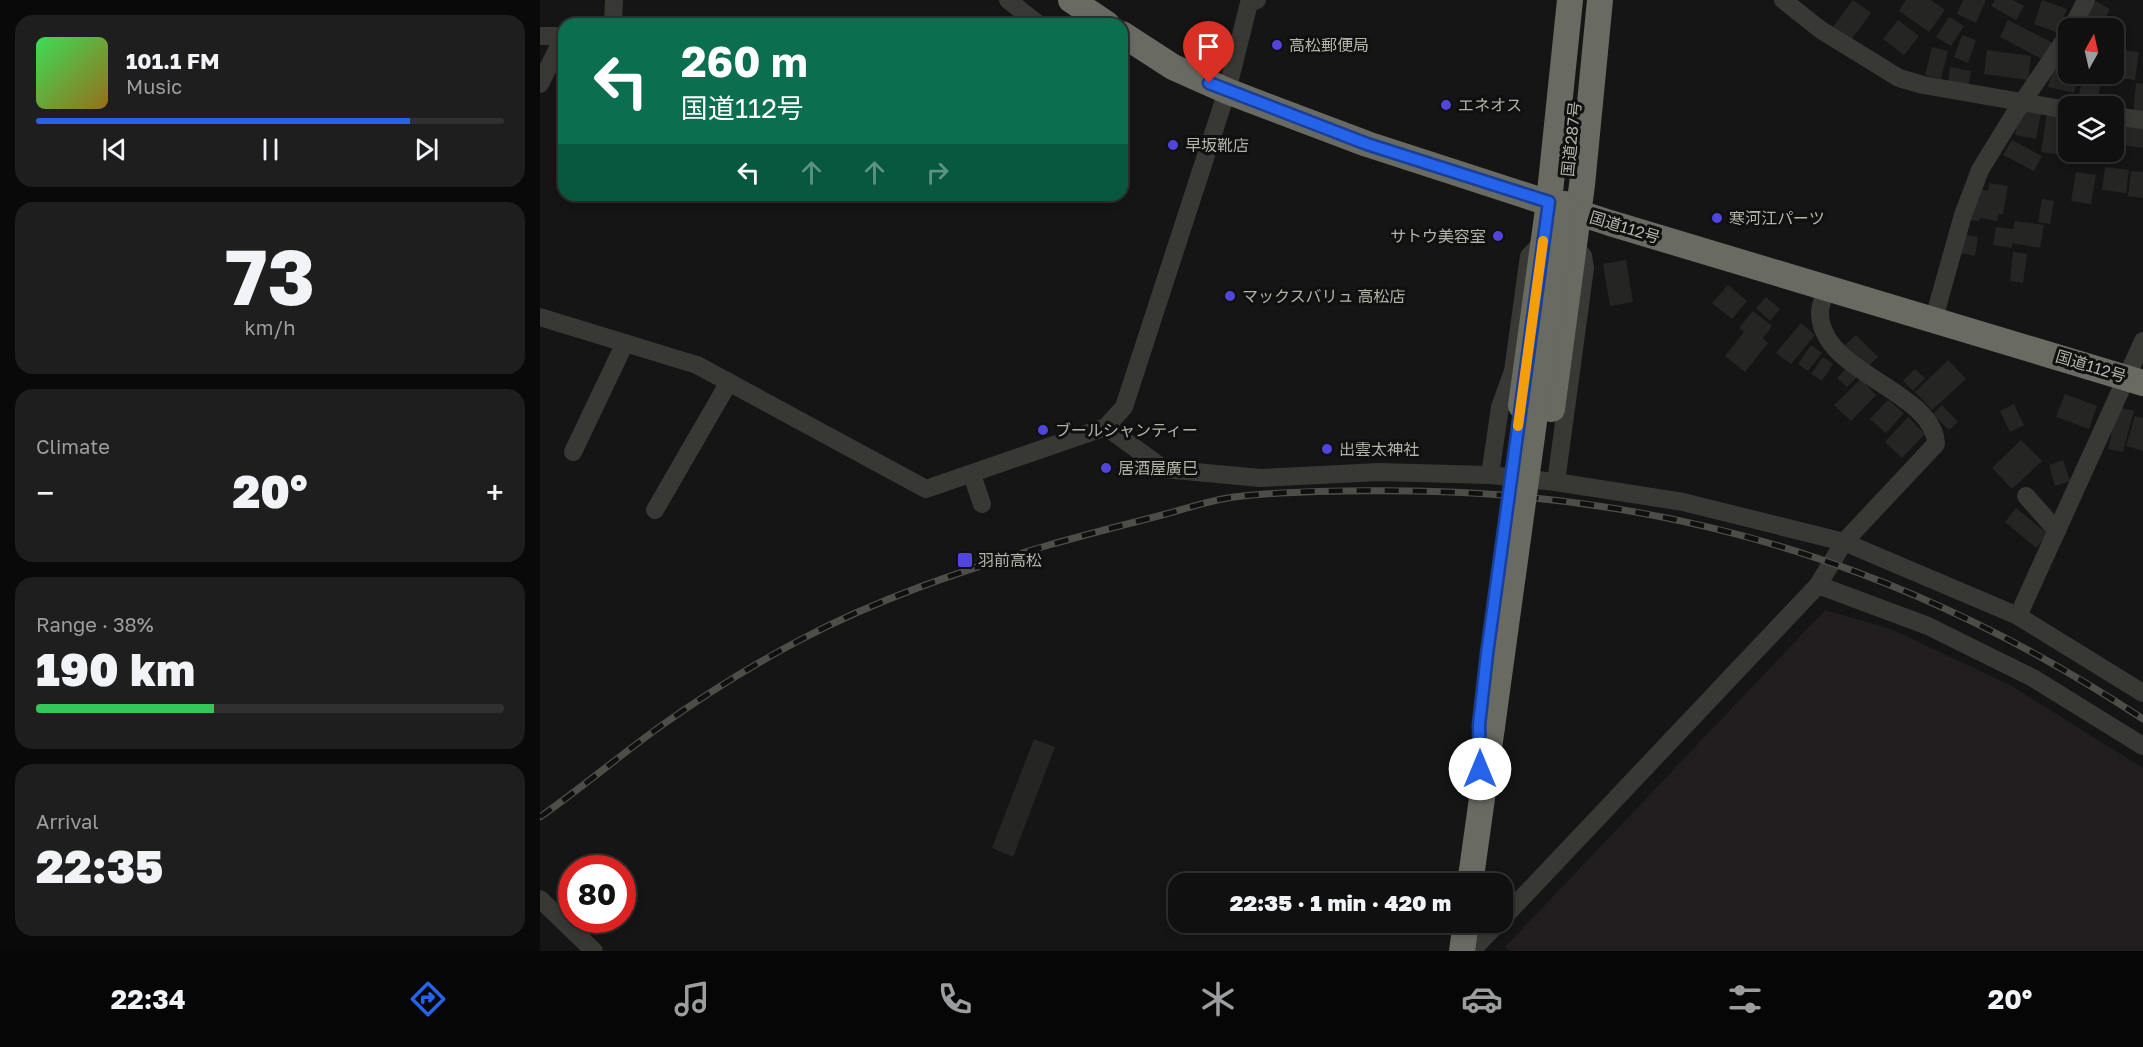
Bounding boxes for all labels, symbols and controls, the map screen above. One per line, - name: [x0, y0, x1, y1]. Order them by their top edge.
- north arrow: [2058, 18, 2124, 84]
- map controls: [2058, 18, 2124, 162]
- pin: [1183, 21, 1234, 83]
- icon: arrive: [1192, 30, 1225, 63]
- place label: 高松郵便局: [1289, 35, 1369, 55]
- text: 260 m: [681, 36, 808, 86]
- marker: 高松郵便局: [1270, 38, 1284, 52]
- icon: left: [582, 42, 660, 120]
- text: 101.1 FM: [126, 47, 220, 74]
- text: Music: [126, 74, 182, 98]
- text: 国道112号: [681, 92, 804, 124]
- place label: エネオス: [1458, 95, 1522, 115]
- button: layers: [2058, 96, 2124, 162]
- marker: エネオス: [1439, 98, 1453, 112]
- street label: 国道287号: [1557, 100, 1585, 178]
- icon: previous: [98, 133, 131, 166]
- icon: pause: [254, 133, 287, 166]
- icon: next: [410, 133, 443, 166]
- place label: 早坂靴店: [1185, 135, 1249, 155]
- marker: 早坂靴店: [1166, 138, 1180, 152]
- icon: left: [732, 156, 765, 189]
- icon: ahead: [795, 156, 828, 189]
- icon: ahead: [858, 156, 891, 189]
- icon: right: [921, 156, 954, 189]
- street label: 国道112号: [1587, 207, 1663, 247]
- place label: 寒河江パーツ: [1729, 208, 1825, 228]
- marker: 寒河江パーツ: [1710, 211, 1724, 225]
- place label: サトウ美容室: [1390, 226, 1486, 246]
- text: 73: [225, 229, 315, 322]
- marker: サトウ美容室: [1491, 229, 1505, 243]
- place label: マックスバリュ 高松店: [1242, 286, 1406, 306]
- marker: マックスバリュ 高松店: [1223, 289, 1237, 303]
- text: km/h: [245, 315, 295, 339]
- street label: 国道112号: [2053, 346, 2129, 386]
- place label: ブールシャンティー: [1055, 420, 1198, 440]
- marker: ブールシャンティー: [1036, 423, 1050, 437]
- text: Climate: [36, 434, 110, 458]
- place label: 出雲太神社: [1339, 439, 1419, 459]
- marker: 出雲太神社: [1320, 442, 1334, 456]
- place label: 居酒屋廣巳: [1118, 458, 1198, 478]
- marker: 居酒屋廣巳: [1099, 461, 1113, 475]
- text: 20°: [232, 464, 308, 518]
- text: −: [36, 473, 54, 512]
- text: +: [486, 473, 504, 512]
- place label: 羽前高松: [978, 550, 1042, 570]
- marker: 羽前高松: [956, 551, 974, 569]
- text: Range · 38%: [36, 612, 154, 636]
- text: 190 km: [36, 642, 195, 696]
- position arrow: [1448, 737, 1512, 801]
- text: Arrival: [36, 809, 99, 833]
- text: 22:35: [36, 839, 163, 893]
- speed limit sign: 80: [558, 855, 636, 933]
- text: 22:35 · 1 min · 420 m: [1230, 889, 1451, 916]
- icon: directions: [407, 978, 449, 1020]
- icon: music: [671, 978, 713, 1020]
- icon: phone: [934, 978, 976, 1020]
- icon: climate: [1197, 978, 1239, 1020]
- icon: car: [1461, 978, 1503, 1020]
- icon: filters: [1724, 978, 1766, 1020]
- text: 22:34: [111, 983, 186, 1015]
- text: 20°: [1988, 983, 2032, 1015]

